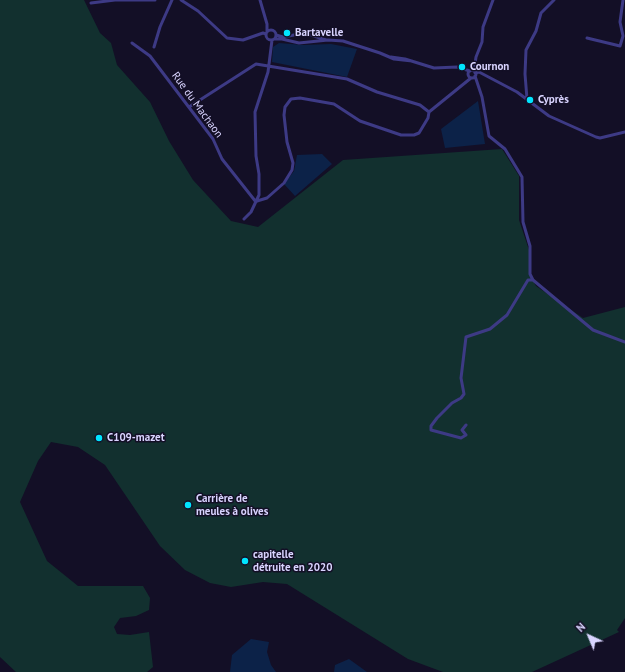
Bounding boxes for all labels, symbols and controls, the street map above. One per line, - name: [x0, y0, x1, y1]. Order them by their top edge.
- place label: Bartavelle: [295, 26, 343, 40]
- marker: Bartavelle: [282, 28, 292, 38]
- place label: Cournon: [470, 60, 509, 74]
- marker: Cournon: [457, 62, 467, 72]
- street label: Rue du Machaon: [169, 69, 225, 141]
- place label: Cyprès: [538, 93, 569, 107]
- marker: Cyprès: [525, 95, 535, 105]
- place label: C109-mazet: [107, 431, 165, 445]
- marker: C109-mazet: [94, 433, 104, 443]
- place label: Carrière de meules à olives: [196, 492, 268, 518]
- marker: Carrière de meules à olives: [183, 500, 193, 510]
- place label: capitelle détruite en 2020: [253, 548, 333, 574]
- marker: capitelle détruite en 2020: [240, 556, 250, 566]
- north arrow: [569, 616, 609, 656]
- text: N: [573, 620, 588, 635]

